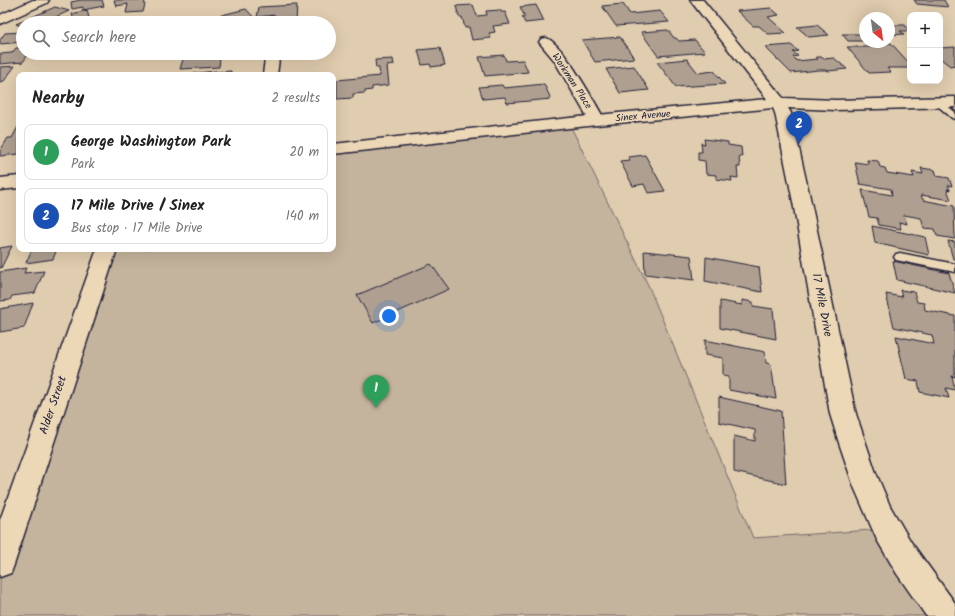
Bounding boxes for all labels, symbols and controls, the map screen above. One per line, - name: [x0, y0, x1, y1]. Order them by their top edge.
- north arrow: [859, 12, 895, 48]
- map controls: [907, 12, 943, 84]
- button: +: [907, 12, 943, 48]
- search box: [16, 16, 336, 60]
- text: Search here: [62, 26, 136, 50]
- icon: search: [30, 27, 52, 49]
- button: −: [907, 48, 943, 84]
- street label: Workman Place: [548, 50, 596, 113]
- text: Nearby: [32, 85, 84, 112]
- text: 2 results: [272, 88, 320, 109]
- street label: Sinex Avenue: [615, 106, 672, 126]
- pin: 2: [786, 111, 812, 144]
- text: George Washington Park: [71, 130, 231, 154]
- text: 1: [44, 142, 48, 163]
- text: 20 m: [289, 142, 319, 163]
- text: Park: [71, 154, 95, 175]
- text: 17 Mile Drive / Sinex: [71, 194, 204, 218]
- text: 2: [42, 206, 50, 227]
- text: 140 m: [286, 206, 319, 227]
- text: Bus stop · 17 Mile Drive: [71, 218, 202, 239]
- street label: 17 Mile Drive: [807, 271, 838, 339]
- your location: [379, 306, 399, 326]
- street label: Alder Street: [34, 373, 72, 437]
- pin: 1: [363, 375, 389, 408]

